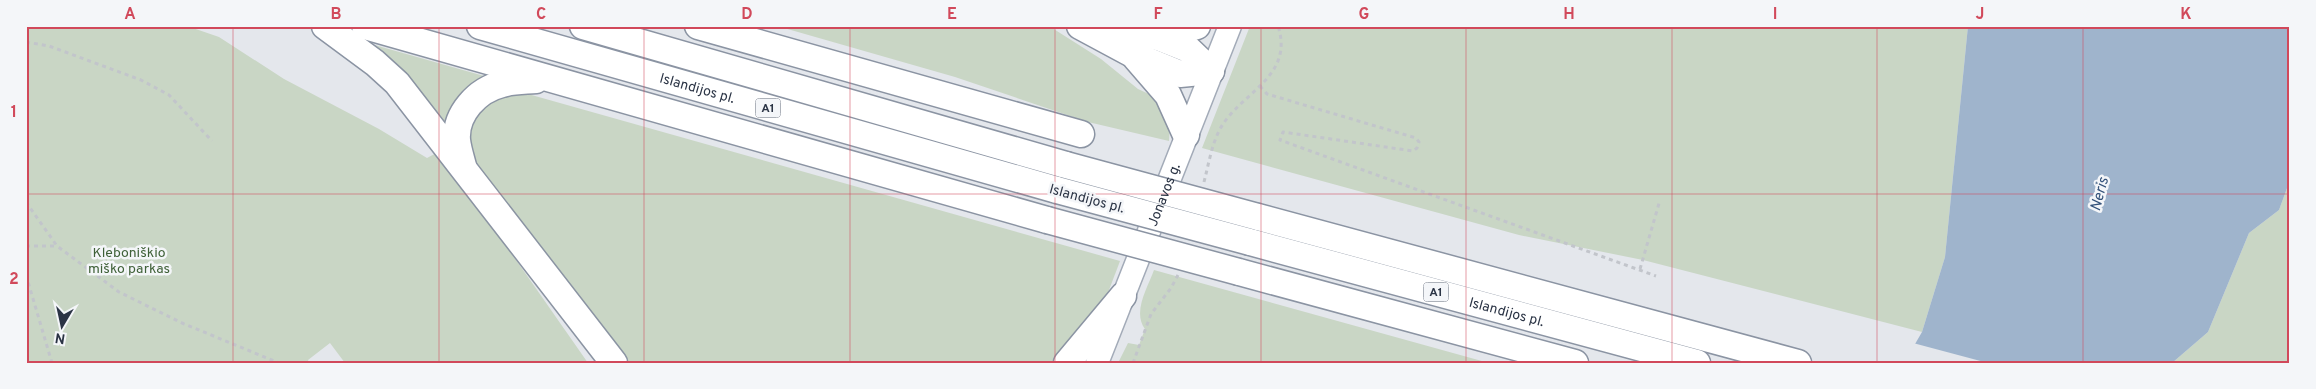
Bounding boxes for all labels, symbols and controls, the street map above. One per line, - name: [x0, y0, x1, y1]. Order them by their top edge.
- text: A: [124, 5, 136, 25]
- text: B: [330, 5, 342, 25]
- text: C: [536, 5, 546, 25]
- text: D: [741, 5, 753, 25]
- text: E: [947, 5, 957, 25]
- text: F: [1153, 5, 1163, 25]
- text: G: [1359, 5, 1369, 25]
- text: H: [1563, 5, 1575, 25]
- text: I: [1773, 5, 1777, 25]
- text: J: [1976, 5, 1984, 25]
- text: K: [2180, 5, 2192, 25]
- street label: Islandijos pl.: [657, 70, 736, 108]
- road number: A1: [756, 99, 780, 118]
- text: 1: [11, 103, 17, 123]
- street label: Jonavos g.: [1145, 161, 1185, 229]
- water label: Neris: [2087, 175, 2114, 213]
- street label: Islandijos pl.: [1047, 181, 1126, 218]
- park label: Kleboniškio miško parkas: [88, 245, 170, 278]
- text: 2: [9, 270, 19, 290]
- road number: A1: [1424, 282, 1448, 302]
- street label: Islandijos pl.: [1467, 295, 1546, 331]
- north arrow: [38, 302, 88, 352]
- text: N: [54, 328, 67, 347]

